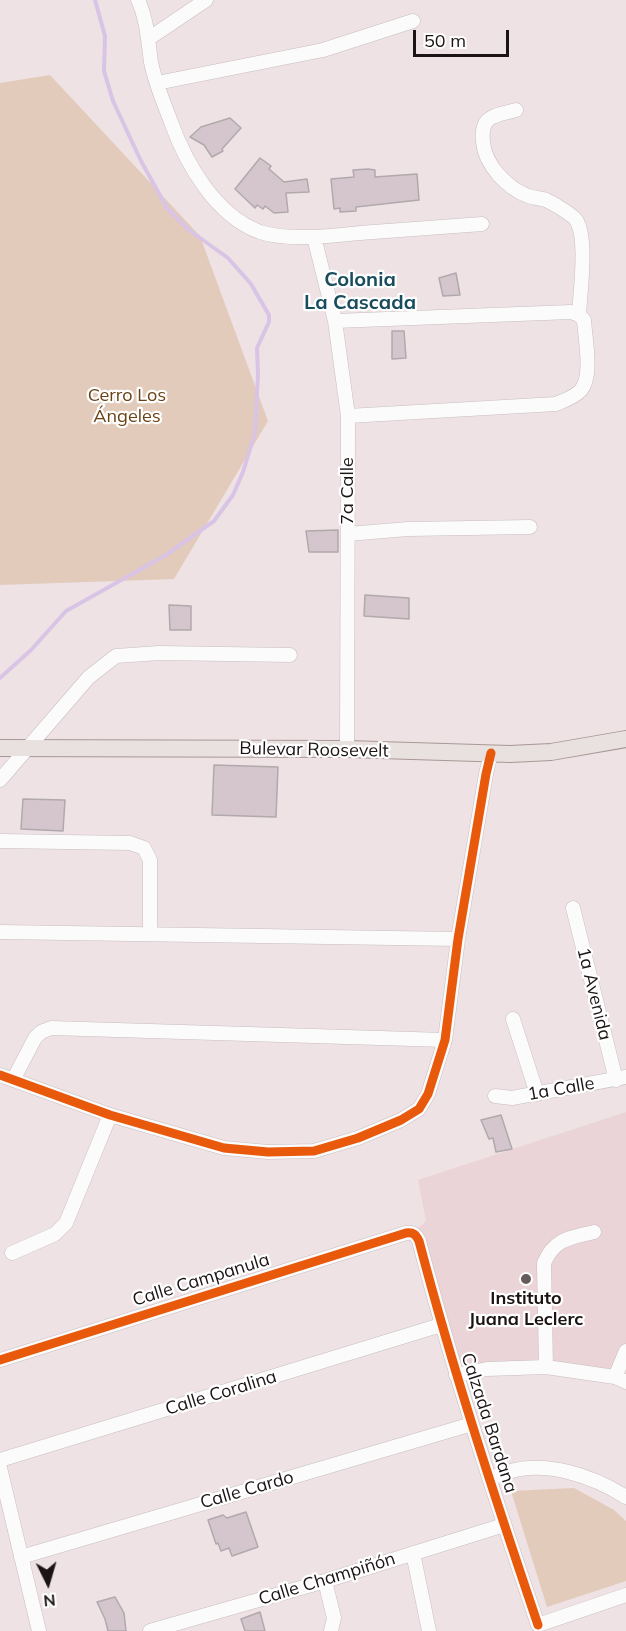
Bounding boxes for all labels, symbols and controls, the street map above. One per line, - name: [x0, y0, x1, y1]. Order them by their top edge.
- scale bar: [416, 18, 512, 56]
- text: 50 m: [424, 29, 466, 52]
- district label: Colonia La Cascada: [304, 268, 416, 315]
- park label: Cerro Los Ángeles: [88, 385, 166, 428]
- street label: 7a Calle: [337, 457, 359, 525]
- street label: Bulevar Roosevelt: [239, 738, 389, 762]
- street label: 1a Avenida: [572, 945, 616, 1043]
- street label: 1a Calle: [526, 1073, 596, 1105]
- street label: Calle Campanula: [130, 1249, 272, 1311]
- marker: Instituto Juana Leclerc: [519, 1272, 533, 1286]
- place label: Instituto Juana Leclerc: [469, 1288, 583, 1330]
- street label: Calzada Bardana: [456, 1350, 522, 1496]
- street label: Calle Coralina: [163, 1366, 279, 1420]
- street label: Calle Cardo: [198, 1466, 296, 1514]
- street label: Calle Champiñón: [256, 1548, 398, 1610]
- north arrow: [18, 1553, 78, 1613]
- text: N: [43, 1590, 56, 1611]

